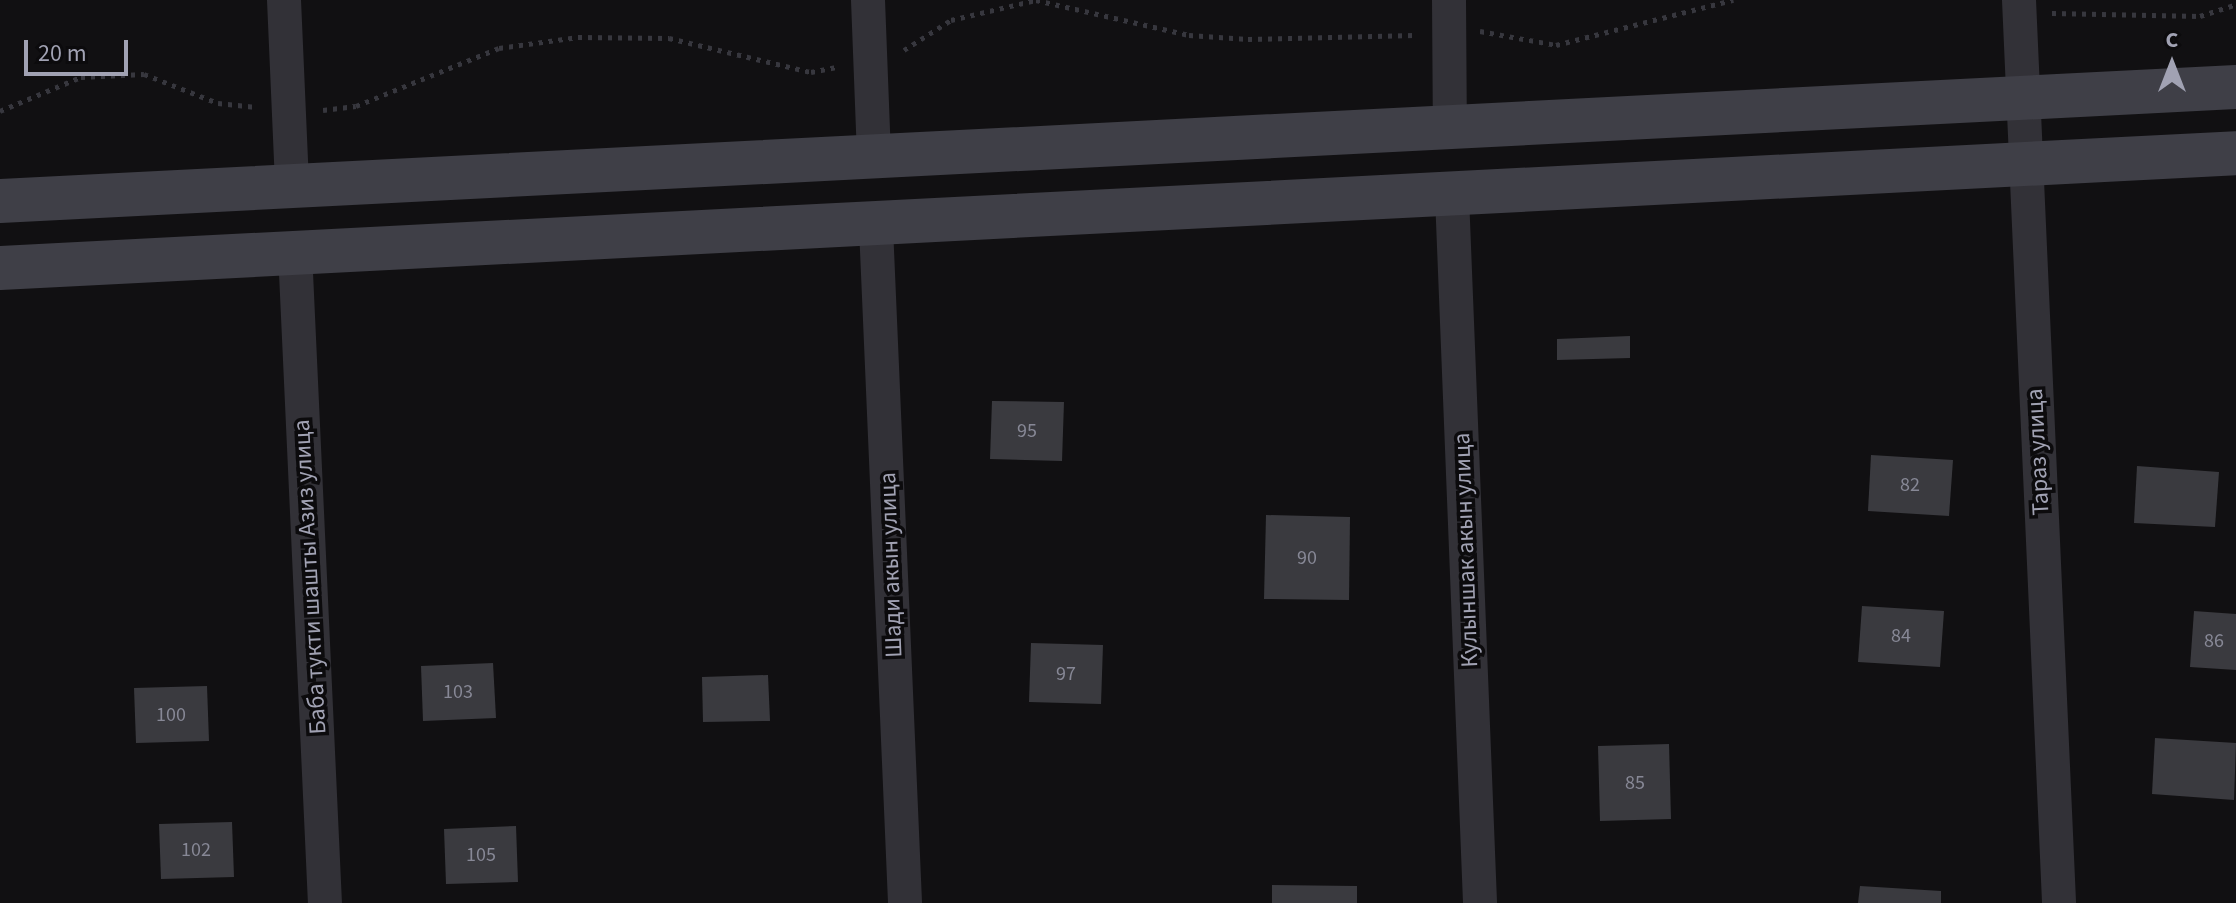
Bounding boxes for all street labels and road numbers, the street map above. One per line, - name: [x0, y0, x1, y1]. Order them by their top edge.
- street label: Тараз улица: [2020, 388, 2056, 516]
- street label: Баба тукти шашты Азиз улица: [287, 419, 333, 735]
- street label: Кулыншак акын улица: [1448, 432, 1484, 668]
- street label: Шади акын улица: [873, 472, 909, 658]

